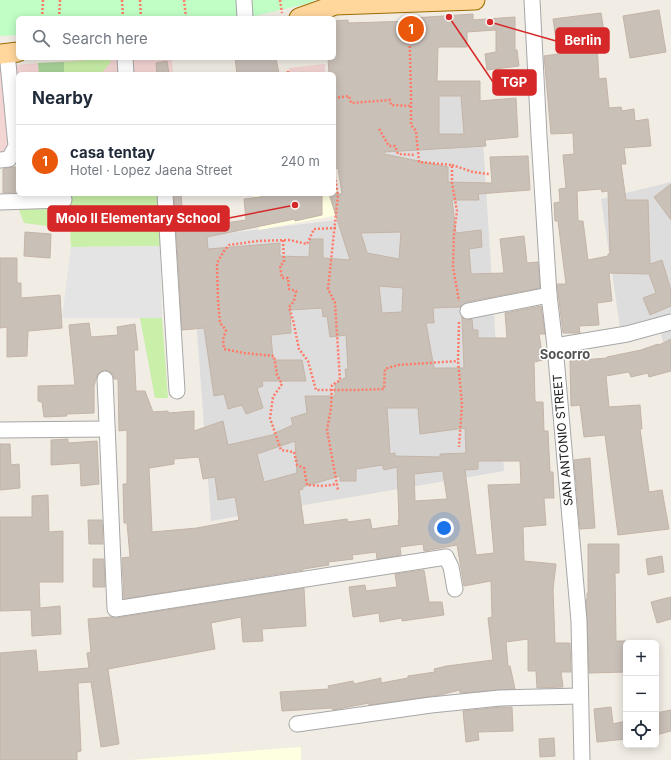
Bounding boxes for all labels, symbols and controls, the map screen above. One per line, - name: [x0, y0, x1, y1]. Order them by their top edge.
- pin: 1: [398, 14, 424, 44]
- search box: [16, 16, 336, 60]
- icon: search: [30, 27, 52, 49]
- callout: Berlin: [556, 28, 609, 53]
- text: Search here: [62, 29, 148, 48]
- text: Berlin: [565, 32, 601, 48]
- callout: TGP: [493, 70, 536, 95]
- text: TGP: [501, 74, 527, 90]
- text: Nearby: [32, 88, 93, 108]
- text: casa tentay: [70, 143, 155, 162]
- text: 1: [42, 153, 48, 169]
- text: 240 m: [281, 153, 320, 169]
- text: Hotel · Lopez Jaena Street: [70, 162, 232, 178]
- callout: Molo Ⅱ Elementary School: [48, 206, 229, 231]
- text: Molo Ⅱ Elementary School: [56, 210, 220, 226]
- district label: Socorro: [540, 346, 590, 362]
- street label: SAN ANTONIO STREET: [549, 373, 576, 507]
- your location: [434, 518, 454, 538]
- map controls: [623, 640, 659, 748]
- button: +: [623, 640, 659, 676]
- button: −: [623, 676, 659, 712]
- button: locate: [623, 712, 659, 748]

